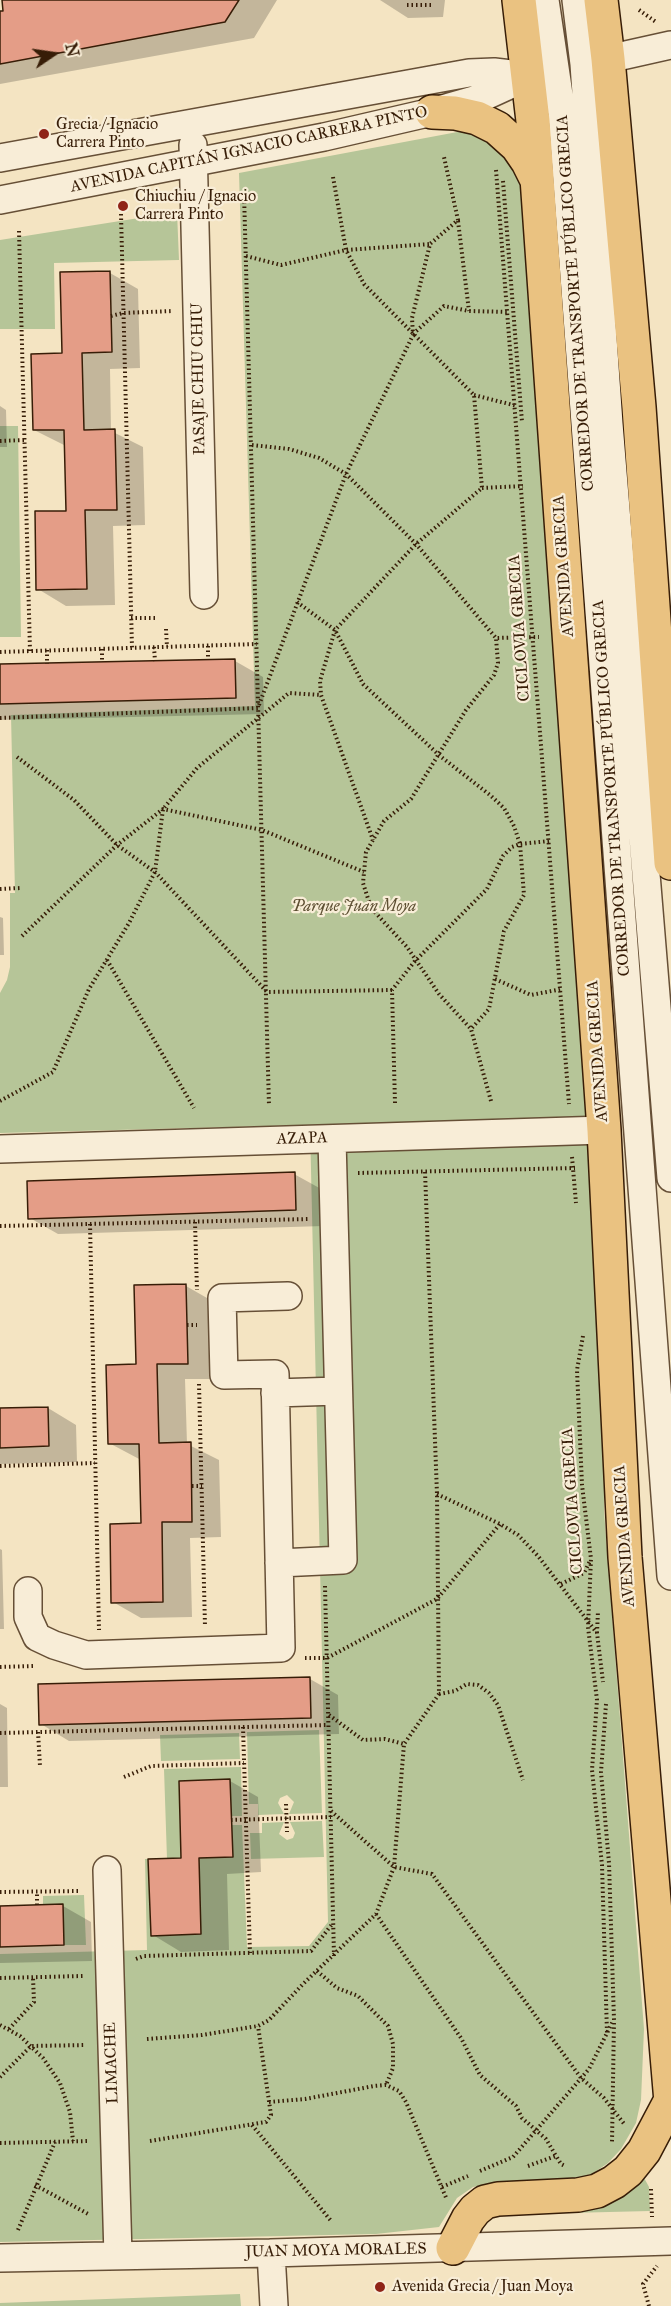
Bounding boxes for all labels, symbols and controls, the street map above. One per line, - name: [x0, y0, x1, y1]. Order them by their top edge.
- north arrow: [24, 24, 84, 84]
- text: N: [61, 41, 83, 59]
- street label: AVENIDA CAPITÁN IGNACIO CARRERA PINTO: [69, 103, 429, 197]
- street label: CORREDOR DE TRANSPORTE PÚBLICO GRECIA: [553, 114, 599, 492]
- place label: Grecia / Ignacio Carrera Pinto: [56, 115, 158, 153]
- marker: Grecia / Ignacio Carrera Pinto: [37, 127, 51, 141]
- place label: Chiuchiu / Ignacio Carrera Pinto: [135, 187, 256, 225]
- marker: Chiuchiu / Ignacio Carrera Pinto: [116, 199, 130, 213]
- street label: PASAJE CHIU CHIU: [188, 303, 210, 455]
- street label: AVENIDA GRECIA: [549, 494, 579, 638]
- street label: CICLOVIA GRECIA: [505, 554, 535, 702]
- street label: CORREDOR DE TRANSPORTE PÚBLICO GRECIA: [589, 599, 635, 977]
- park label: Parque Juan Moya: [292, 897, 416, 917]
- street label: AVENIDA GRECIA: [583, 979, 613, 1123]
- street label: AZAPA: [276, 1129, 328, 1149]
- street label: CICLOVIA GRECIA: [558, 1427, 588, 1575]
- street label: AVENIDA GRECIA: [610, 1464, 640, 1608]
- street label: LIMACHE: [101, 2022, 123, 2104]
- street label: JUAN MOYA MORALES: [245, 2240, 427, 2262]
- place label: Avenida Grecia / Juan Moya: [392, 2277, 573, 2297]
- marker: Avenida Grecia / Juan Moya: [373, 2280, 387, 2294]

